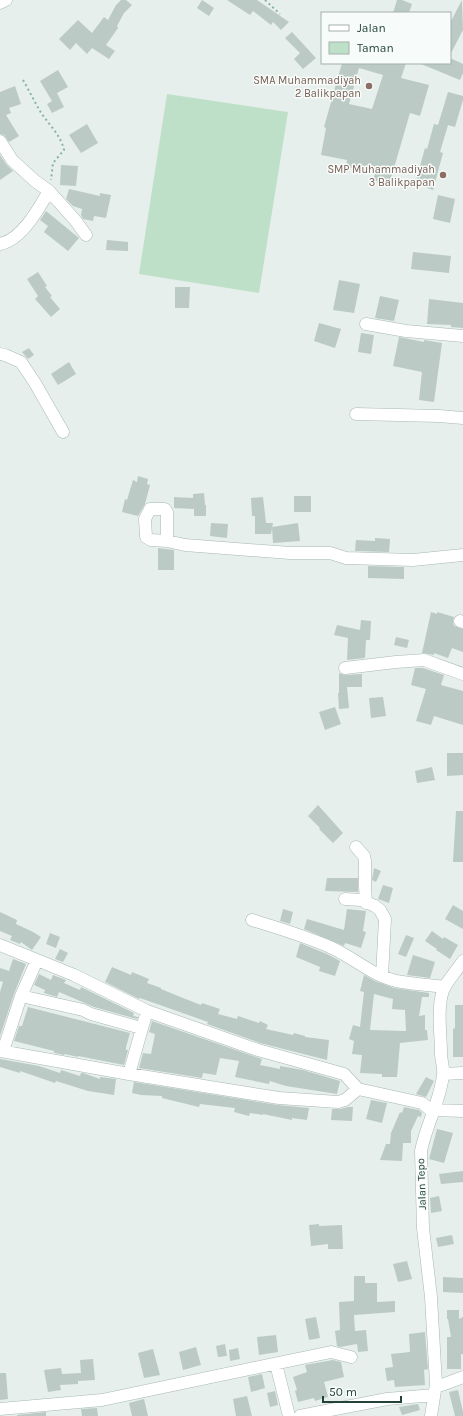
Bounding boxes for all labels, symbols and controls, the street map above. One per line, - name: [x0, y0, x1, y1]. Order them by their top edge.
- legend: [321, 12, 451, 64]
- text: Jalan: [357, 21, 386, 35]
- text: Taman: [357, 41, 394, 55]
- place label: SMA Muhammadiyah 2 Balikpapan: [253, 74, 361, 100]
- marker: SMA Muhammadiyah 2 Balikpapan: [364, 81, 374, 91]
- place label: SMP Muhammadiyah 3 Balikpapan: [327, 163, 435, 189]
- marker: SMP Muhammadiyah 3 Balikpapan: [438, 170, 448, 180]
- street label: Jalan Tepo: [414, 1158, 429, 1210]
- scale bar: [323, 1378, 401, 1404]
- text: 50 m: [329, 1385, 357, 1399]

